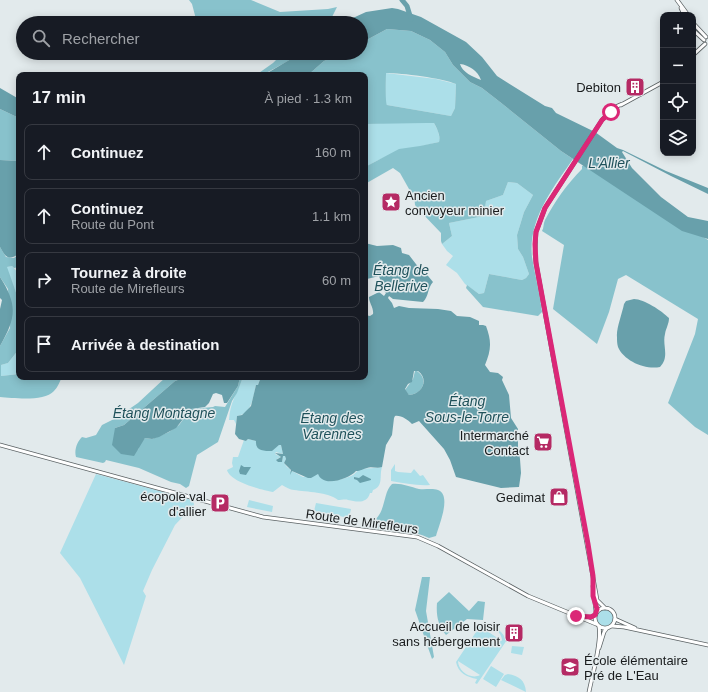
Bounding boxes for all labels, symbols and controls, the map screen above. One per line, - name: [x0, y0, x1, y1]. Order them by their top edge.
- map controls: [660, 12, 696, 156]
- button: +: [660, 12, 696, 48]
- search box: [16, 16, 368, 60]
- icon: search: [30, 27, 52, 49]
- text: Rechercher: [62, 30, 140, 47]
- button: −: [660, 48, 696, 84]
- building icon: Debiton: [624, 76, 646, 98]
- place label: Debiton: [576, 80, 621, 95]
- button: locate: [660, 84, 696, 120]
- text: 17 min: [32, 88, 86, 107]
- text: À pied · 1.3 km: [265, 91, 352, 106]
- route start: [602, 103, 620, 121]
- button: layers: [660, 120, 696, 156]
- icon: ahead: [33, 141, 55, 163]
- text: Continuez: [71, 144, 144, 161]
- text: 160 m: [315, 145, 351, 160]
- water label: L'Allier: [588, 155, 631, 171]
- place label: Ancien convoyeur minier: [405, 188, 505, 218]
- place icon: Ancien convoyeur minier: [380, 191, 402, 213]
- text: Continuez: [71, 200, 144, 217]
- icon: ahead: [33, 205, 55, 227]
- text: 1.1 km: [312, 209, 351, 224]
- text: Route du Pont: [71, 217, 154, 232]
- water label: Étang de Bellerive: [373, 262, 429, 294]
- text: Tournez à droite: [71, 264, 187, 281]
- icon: right: [33, 269, 55, 291]
- text: 60 m: [322, 273, 351, 288]
- text: Route de Mirefleurs: [71, 281, 184, 296]
- icon: arrive: [33, 333, 55, 355]
- text: Arrivée à destination: [71, 336, 219, 353]
- water label: Étang Sous-le-Torre: [425, 393, 509, 425]
- water label: Étang Montagne: [113, 405, 216, 421]
- water label: Étang des Varennes: [300, 410, 364, 442]
- place label: Intermarché Contact: [460, 428, 529, 458]
- supermarket icon: Intermarché Contact: [532, 431, 554, 453]
- shop icon: Gedimat: [548, 486, 570, 508]
- place label: écopole val d'allier: [140, 489, 207, 519]
- place label: Gedimat: [496, 490, 545, 505]
- parking icon: écopole val d'allier: [209, 492, 231, 514]
- street label: Route de Mirefleurs: [305, 506, 420, 537]
- route end: [567, 607, 585, 625]
- place label: Accueil de loisir sans hébergement: [392, 619, 501, 649]
- building icon: Accueil de loisir sans hébergement: [503, 622, 525, 644]
- place label: École élémentaire Pré de L'Eau: [584, 653, 688, 683]
- school or university icon: École élémentaire Pré de L'Eau: [559, 656, 581, 678]

